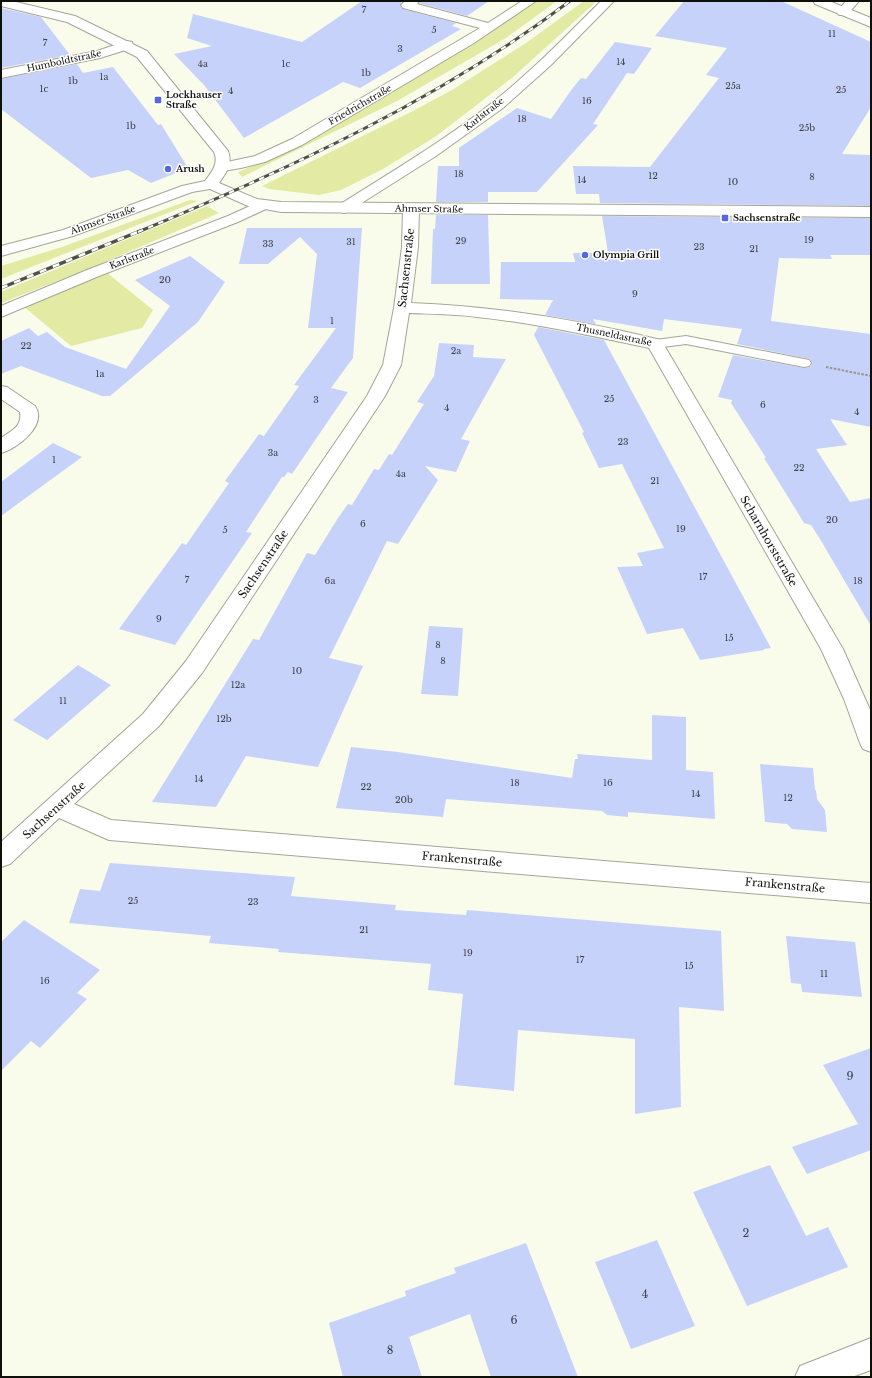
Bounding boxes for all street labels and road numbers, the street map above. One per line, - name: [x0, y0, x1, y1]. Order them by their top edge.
- street label: Humboldtstraße: [26, 47, 102, 74]
- street label: Friedrichstraße: [326, 82, 393, 127]
- street label: Karlstraße: [462, 95, 506, 132]
- street label: Ahmser Straße: [394, 202, 463, 215]
- street label: Ahmser Straße: [68, 203, 137, 237]
- street label: Sachsenstraße: [395, 228, 417, 308]
- street label: Karlstraße: [108, 244, 156, 271]
- street label: Thusneldastraße: [575, 321, 653, 348]
- street label: Scharnhorststraße: [737, 493, 801, 589]
- street label: Sachsenstraße: [235, 527, 291, 601]
- street label: Sachsenstraße: [20, 778, 88, 842]
- street label: Frankenstraße: [421, 849, 503, 869]
- street label: Frankenstraße: [744, 875, 826, 895]

